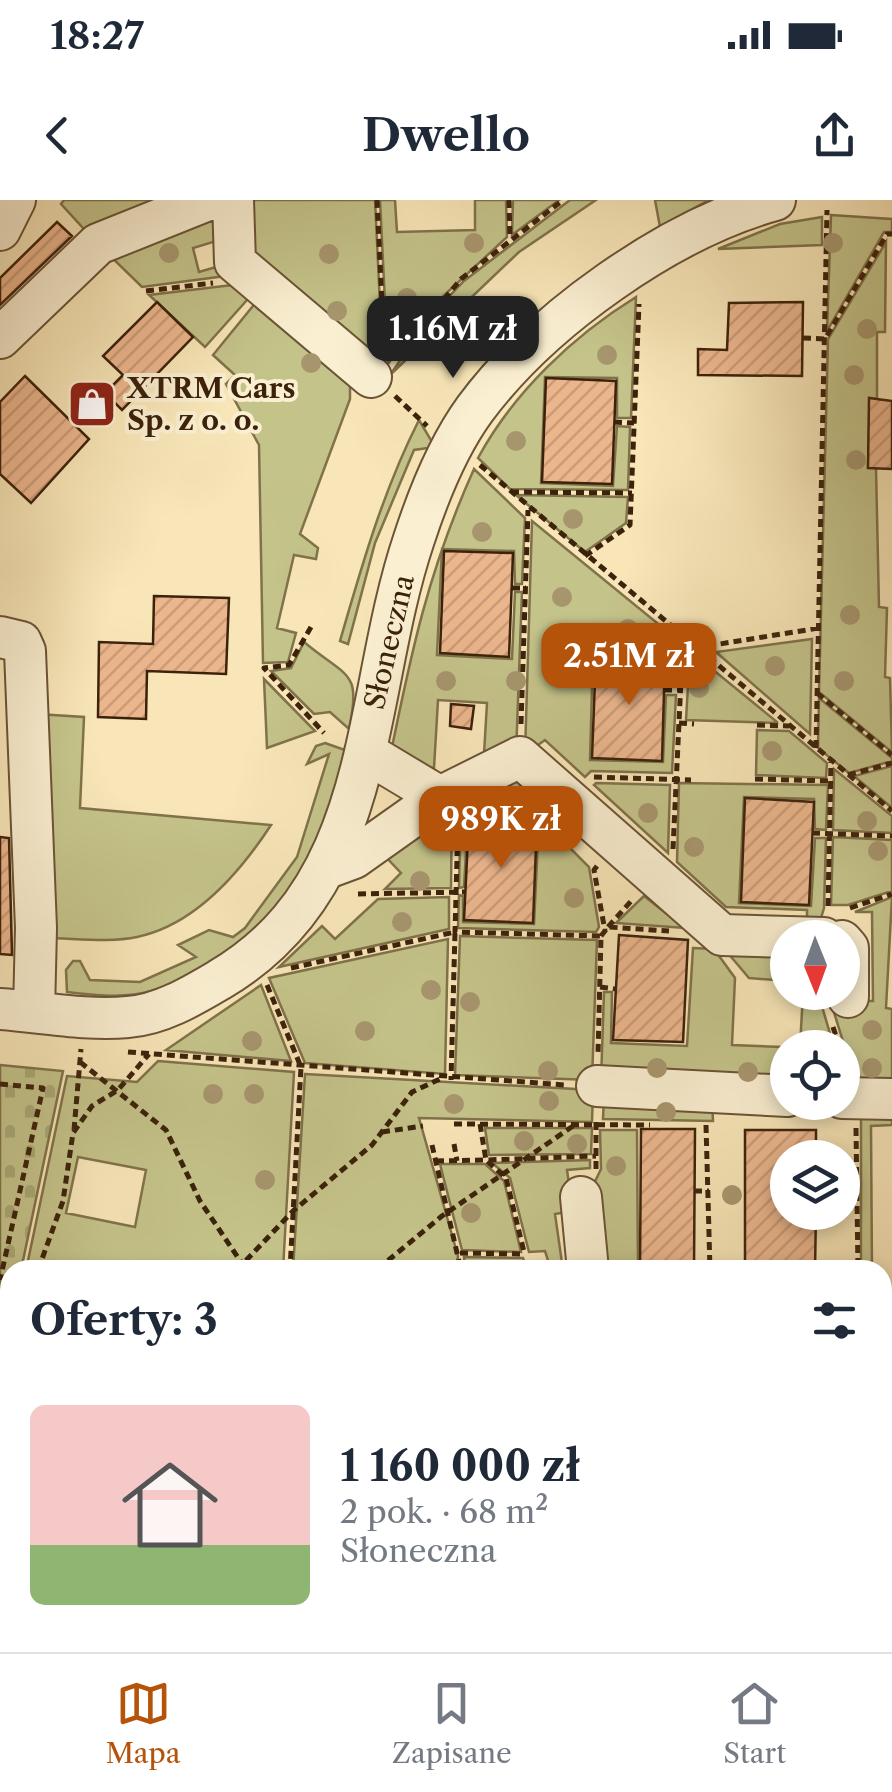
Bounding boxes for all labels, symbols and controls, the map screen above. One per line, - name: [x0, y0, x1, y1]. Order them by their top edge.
- text: 18:27: [50, 12, 144, 59]
- text: Dwello: [362, 107, 530, 163]
- icon: back: [30, 108, 85, 163]
- icon: share: [807, 108, 862, 163]
- pin: 1.16M zł: [350, 296, 556, 381]
- text: 1.16M zł: [389, 309, 517, 348]
- place label: XTRM Cars Sp. z o. o.: [126, 371, 296, 437]
- shop icon: XTRM Cars Sp. z o. o.: [66, 378, 118, 430]
- street label: Słoneczna: [357, 571, 421, 713]
- pin: 2.51M zł: [526, 623, 732, 708]
- text: 2.51M zł: [563, 636, 695, 675]
- pin: 989K zł: [409, 786, 593, 871]
- text: 989K zł: [441, 799, 561, 838]
- north arrow: [770, 920, 860, 1010]
- map controls: [770, 920, 860, 1230]
- button: locate: [770, 1030, 860, 1120]
- button: layers: [770, 1140, 860, 1230]
- icon: filters: [807, 1293, 862, 1348]
- text: Oferty: 3: [30, 1294, 218, 1346]
- text: 1 160 000 zł: [340, 1440, 580, 1492]
- icon: home: [110, 1445, 230, 1565]
- text: 2 pok. · 68 m²: [340, 1492, 548, 1531]
- text: Słoneczna: [340, 1531, 497, 1570]
- tab: Mapa: [106, 1676, 181, 1770]
- tab: Zapisane: [392, 1676, 512, 1770]
- tab: Start: [723, 1676, 786, 1770]

